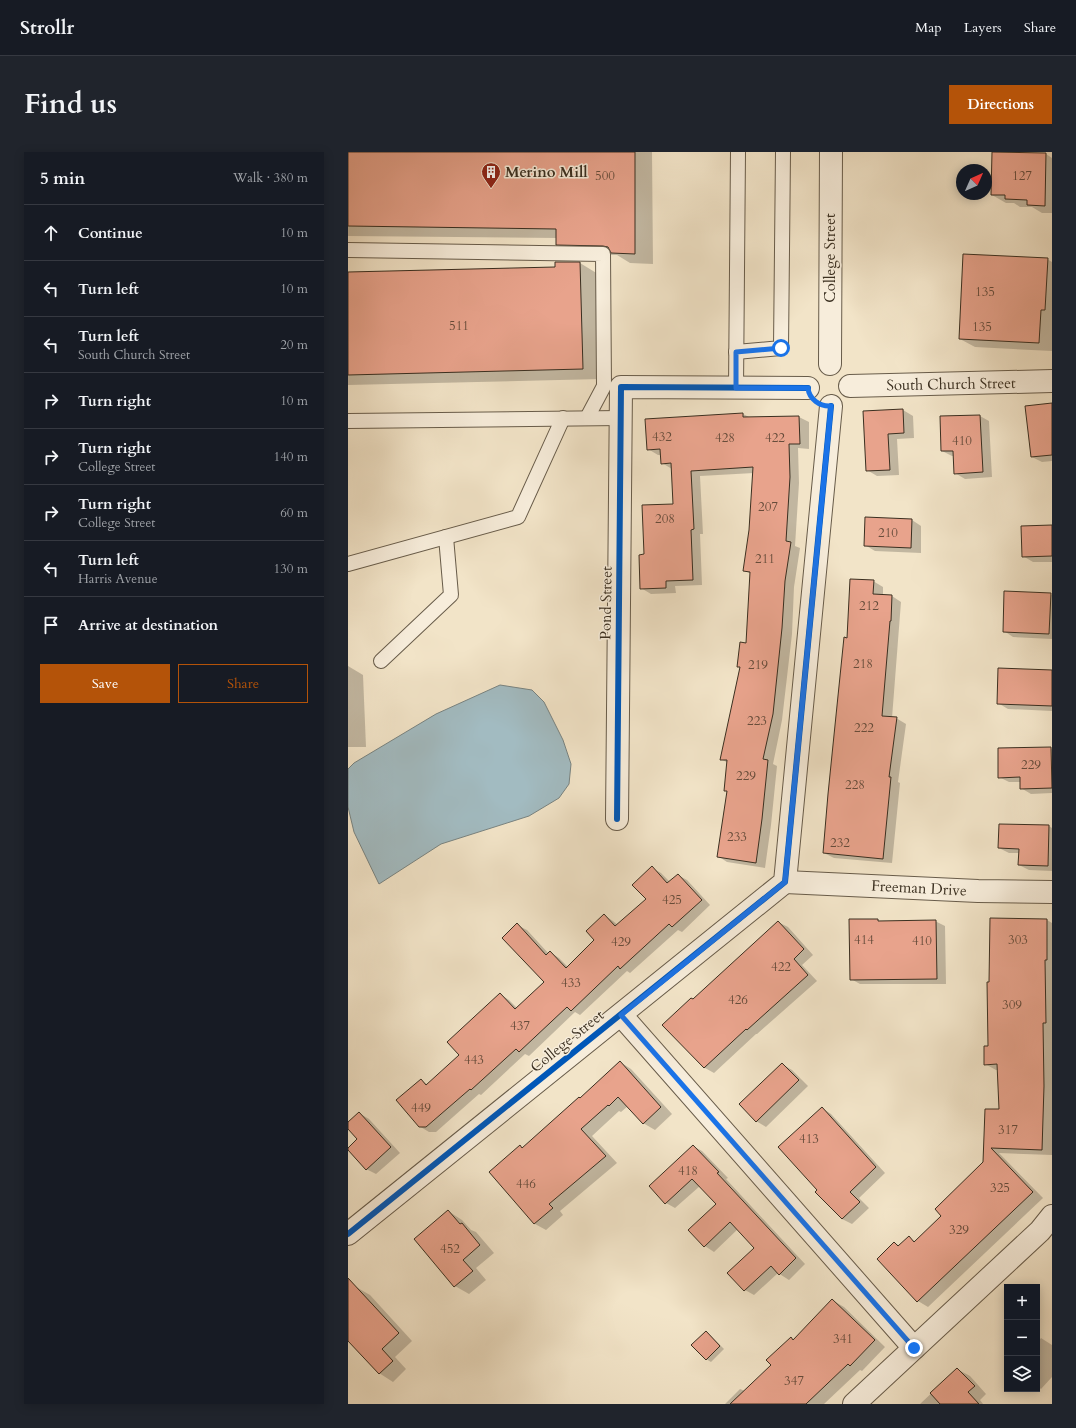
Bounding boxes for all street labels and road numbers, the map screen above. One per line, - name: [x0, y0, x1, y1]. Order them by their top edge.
- street label: College Street: [820, 213, 840, 303]
- street label: South Church Street: [886, 373, 1016, 395]
- street label: Pond Street: [595, 566, 617, 640]
- street label: Freeman Drive: [871, 876, 967, 900]
- street label: College Street: [526, 1005, 608, 1077]

